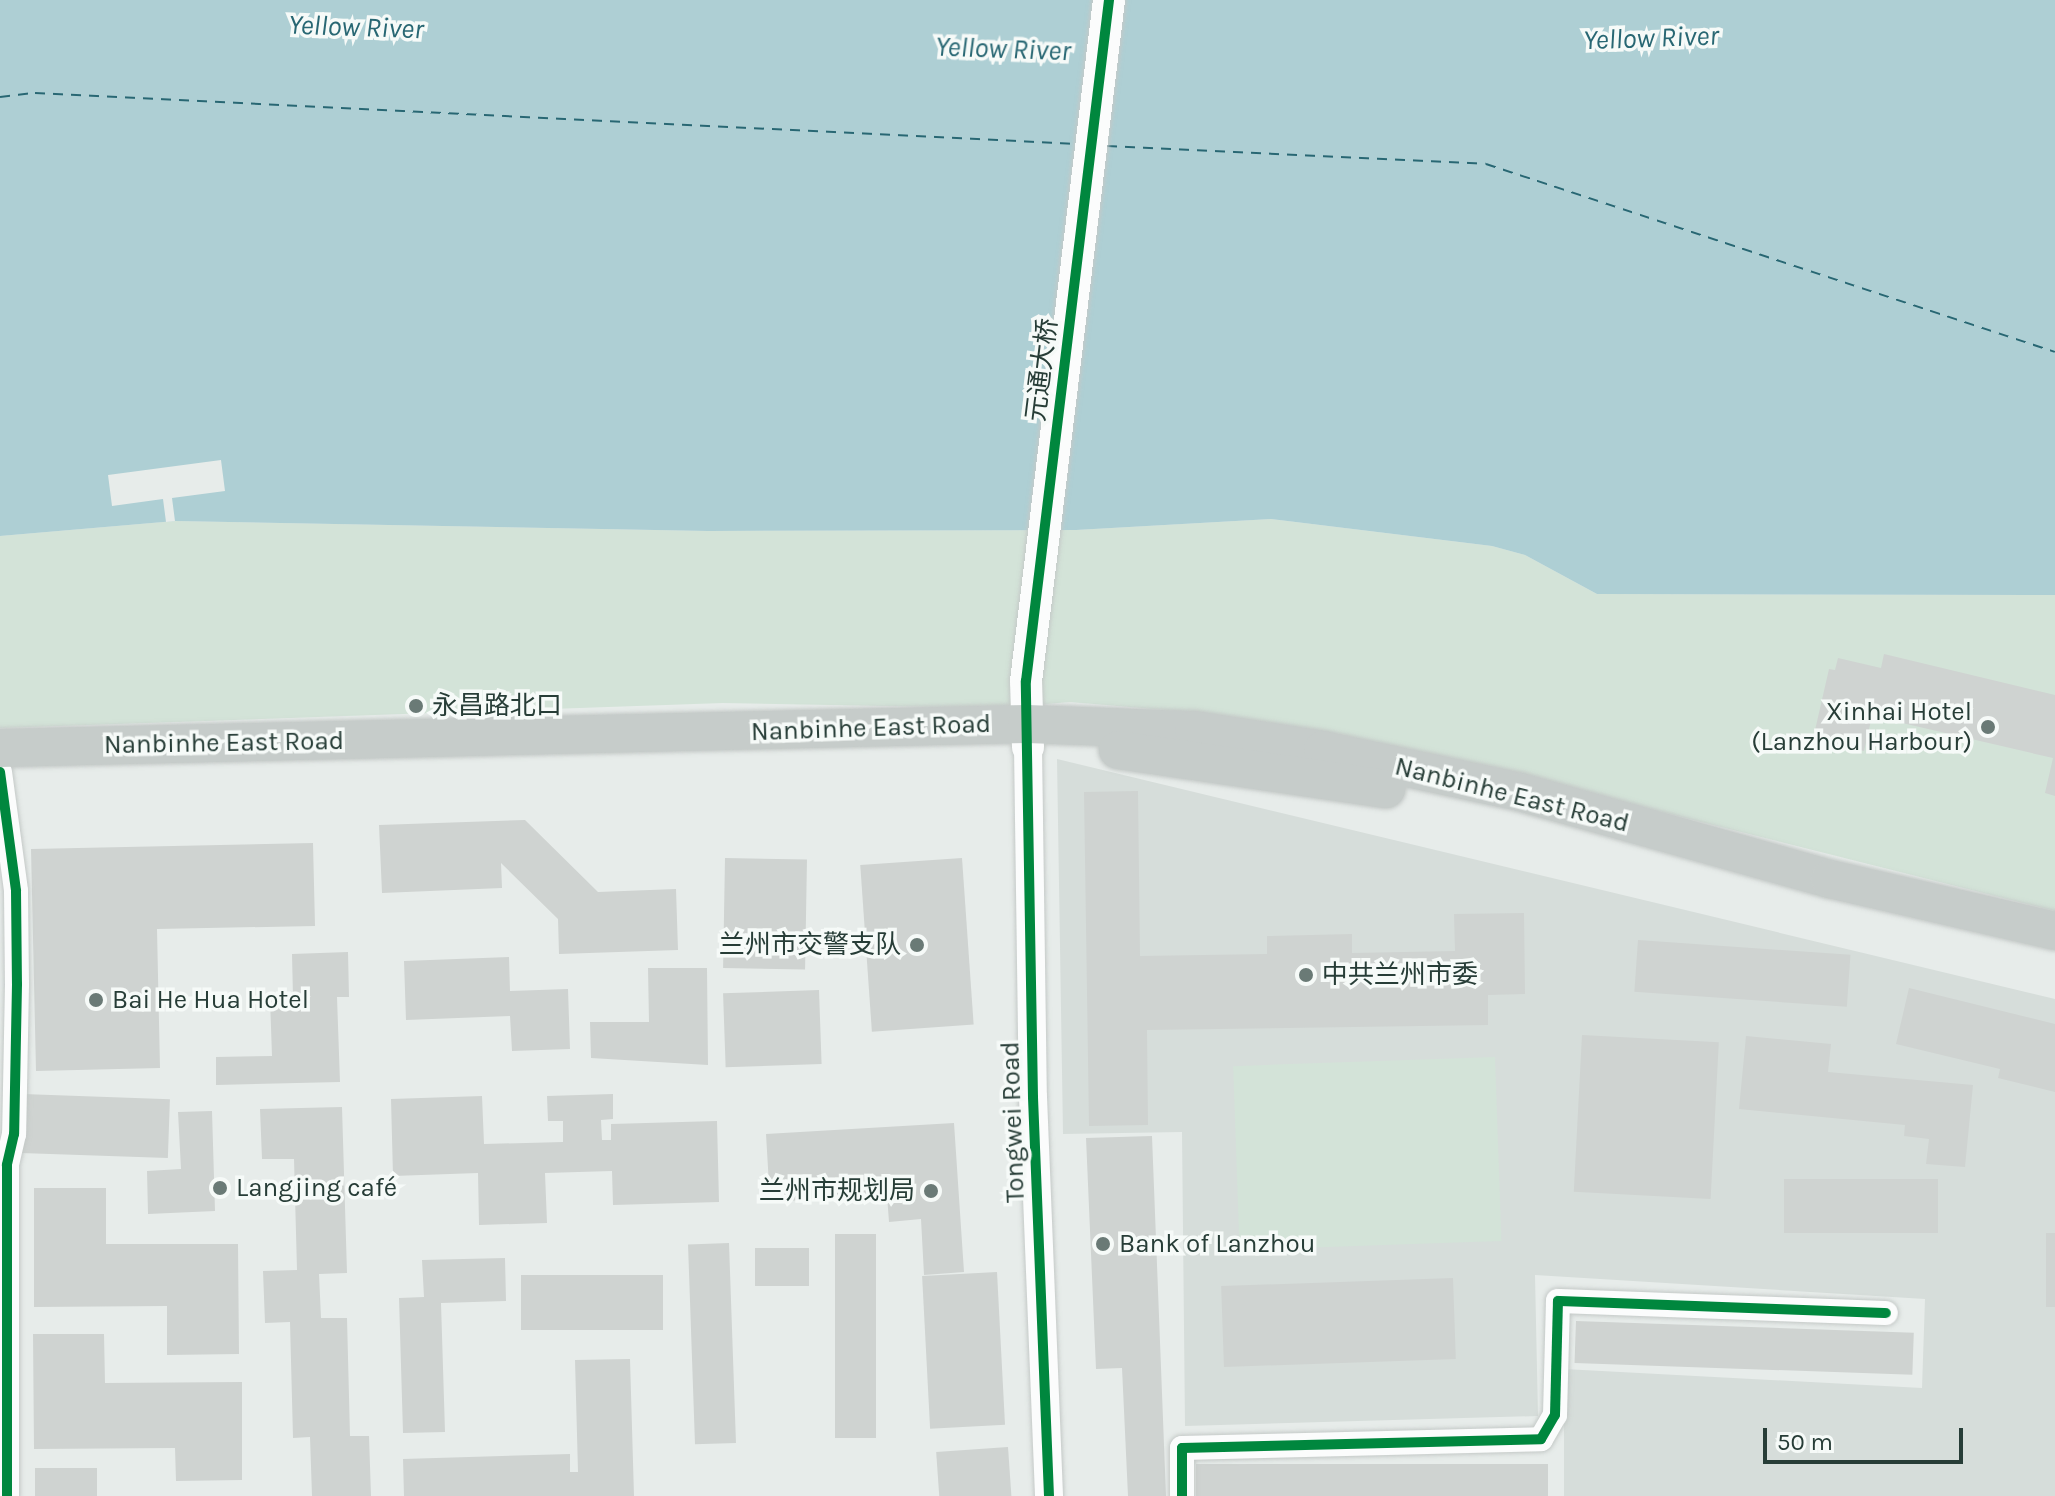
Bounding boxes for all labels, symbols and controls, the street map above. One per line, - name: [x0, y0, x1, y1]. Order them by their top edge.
- water label: Yellow River: [288, 8, 424, 46]
- water label: Yellow River: [1583, 19, 1719, 57]
- water label: Yellow River: [935, 30, 1071, 68]
- street label: 元通大桥: [1020, 316, 1064, 424]
- place label: 永昌路北口: [432, 690, 562, 722]
- place label: Xinhai Hotel (Lanzhou Harbour): [1751, 696, 1972, 758]
- marker: 永昌路北口: [407, 697, 425, 715]
- street label: Nanbinhe East Road: [750, 708, 992, 748]
- marker: Xinhai Hotel (Lanzhou Harbour): [1979, 718, 1997, 736]
- street label: Nanbinhe East Road: [104, 725, 344, 761]
- street label: Nanbinhe East Road: [1392, 751, 1632, 839]
- place label: 兰州市交警支队: [719, 929, 901, 961]
- marker: 兰州市交警支队: [908, 936, 926, 954]
- place label: 中共兰州市委: [1322, 959, 1478, 991]
- marker: 中共兰州市委: [1297, 966, 1315, 984]
- place label: Bai He Hua Hotel: [112, 984, 309, 1016]
- marker: Bai He Hua Hotel: [87, 991, 105, 1009]
- street label: Tongwei Road: [995, 1041, 1031, 1203]
- place label: Langjing café: [236, 1172, 397, 1204]
- place label: 兰州市规划局: [759, 1175, 915, 1207]
- marker: Langjing café: [211, 1179, 229, 1197]
- marker: 兰州市规划局: [922, 1182, 940, 1200]
- place label: Bank of Lanzhou: [1119, 1228, 1315, 1260]
- marker: Bank of Lanzhou: [1094, 1235, 1112, 1253]
- scale bar: [1767, 1412, 1967, 1462]
- text: 50 m: [1777, 1428, 1833, 1456]

